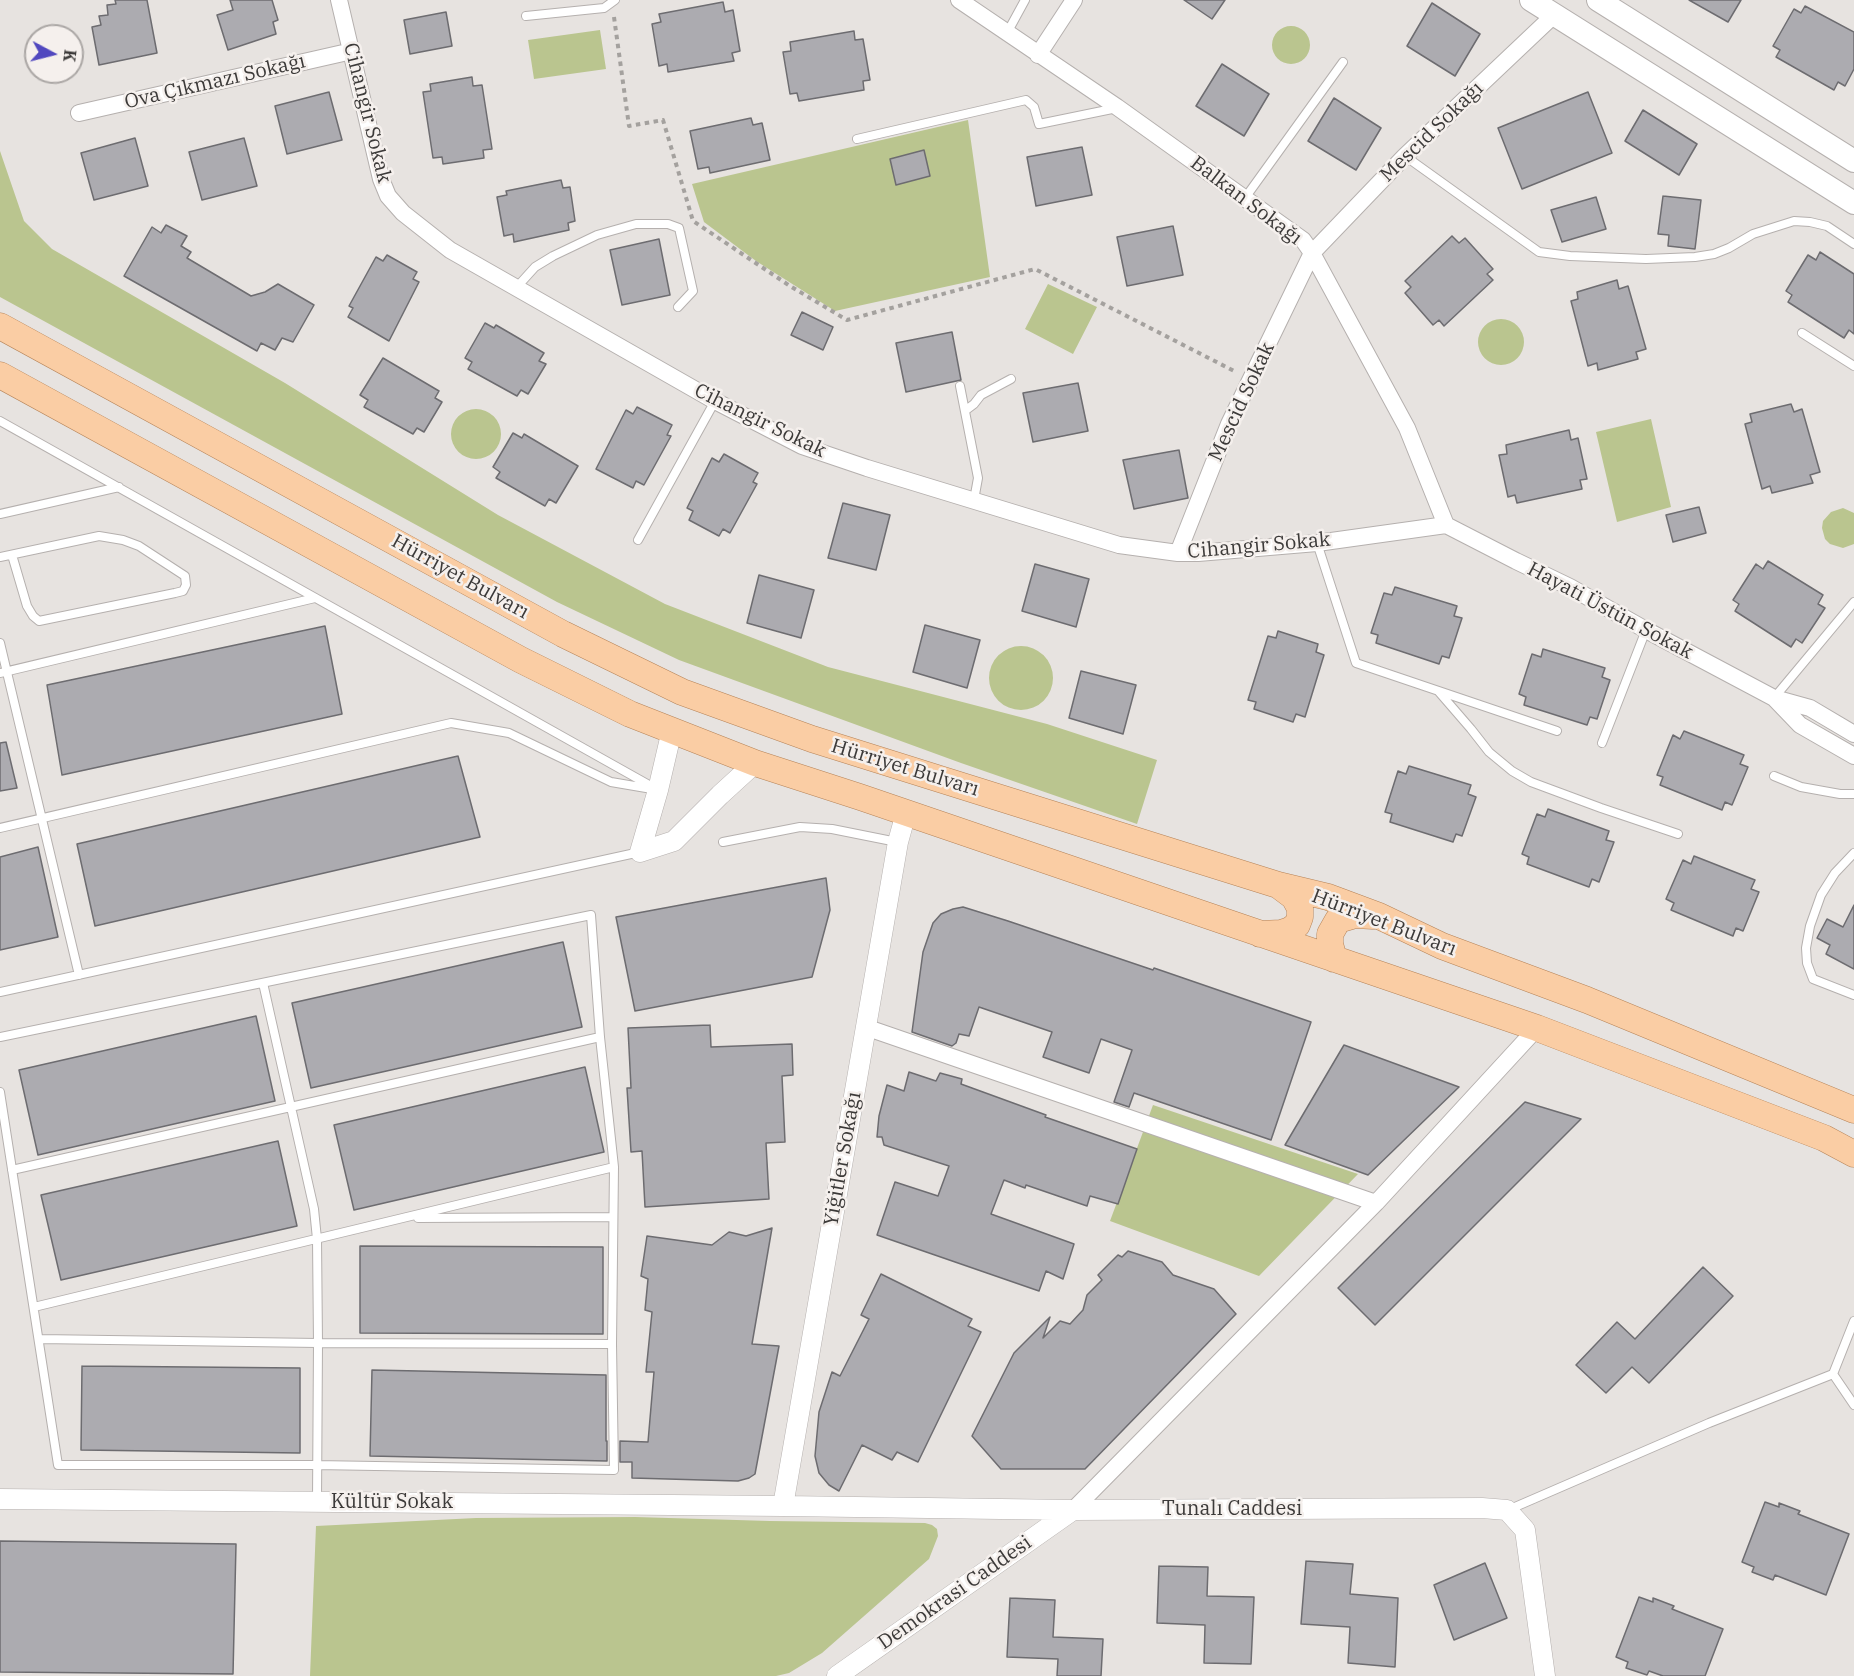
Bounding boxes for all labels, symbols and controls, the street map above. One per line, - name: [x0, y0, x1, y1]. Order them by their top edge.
- north arrow: [24, 24, 84, 84]
- street label: Cihangir Sokak: [338, 40, 396, 186]
- text: K: [59, 49, 81, 63]
- street label: Ova Çıkmazı Sokağı: [122, 49, 308, 115]
- street label: Mescid Sokağı: [1375, 77, 1489, 187]
- street label: Balkan Sokağı: [1186, 151, 1306, 251]
- street label: Mescid Sokak: [1204, 339, 1280, 465]
- street label: Cihangir Sokak: [690, 379, 830, 463]
- street label: Cihangir Sokak: [1186, 528, 1332, 564]
- street label: Hürriyet Bulvarı: [387, 529, 533, 625]
- street label: Hayati Üstün Sokak: [1523, 557, 1697, 665]
- street label: Hürriyet Bulvarı: [828, 734, 982, 802]
- street label: Hürriyet Bulvarı: [1308, 884, 1460, 962]
- street label: Yiğitler Sokağı: [819, 1090, 867, 1228]
- street label: Kültür Sokak: [331, 1490, 453, 1514]
- street label: Tunalı Caddesi: [1162, 1497, 1302, 1521]
- street label: Demokrasi Caddesi: [874, 1531, 1036, 1655]

